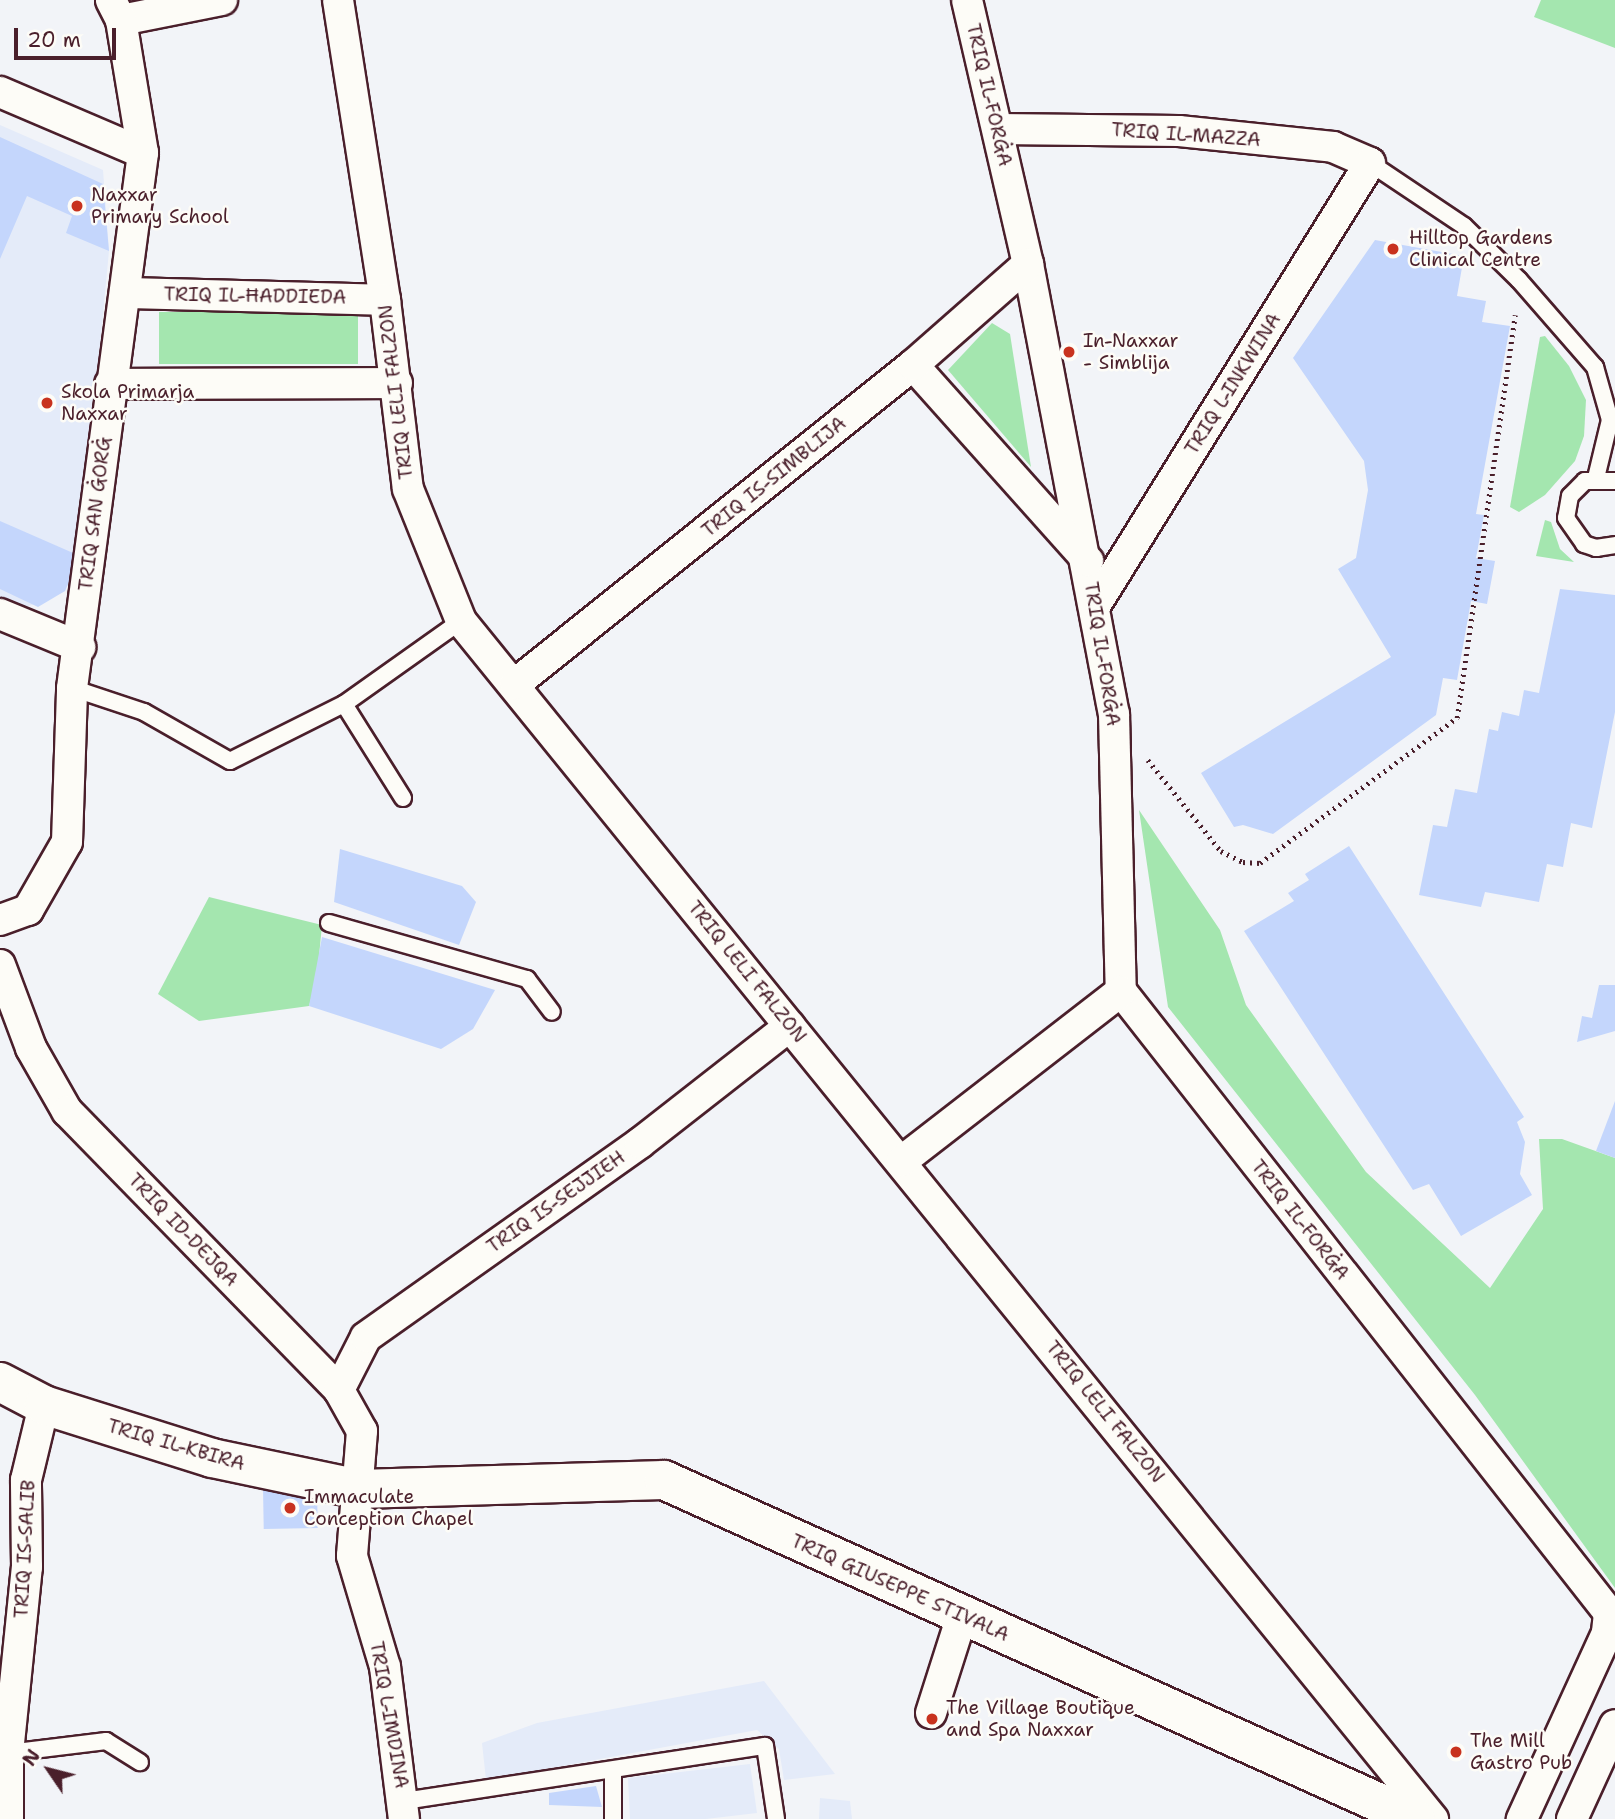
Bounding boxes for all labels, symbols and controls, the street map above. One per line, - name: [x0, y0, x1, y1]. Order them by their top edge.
- scale bar: [18, 14, 119, 58]
- street label: TRIQ IL-FORĠA: [961, 21, 1017, 169]
- text: 20 m: [27, 26, 81, 54]
- street label: TRIQ IL-MAZZA: [1111, 118, 1261, 152]
- place label: Naxxar Primary School: [91, 184, 229, 228]
- marker: Naxxar Primary School: [69, 198, 85, 214]
- place label: Hilltop Gardens Clinical Centre: [1409, 227, 1553, 271]
- marker: Hilltop Gardens Clinical Centre: [1383, 239, 1403, 259]
- street label: TRIQ IL-ĦADDIEDA: [164, 283, 346, 309]
- street label: TRIQ LELI FALZON: [374, 303, 418, 481]
- street label: TRIQ L-INKWINA: [1180, 309, 1286, 459]
- place label: In-Naxxar - Simblija: [1083, 330, 1179, 374]
- marker: In-Naxxar - Simblija: [1061, 344, 1077, 360]
- place label: Skola Primarja Naxxar: [61, 381, 194, 425]
- marker: Skola Primarja Naxxar: [39, 395, 55, 411]
- street label: TRIQ IS-SIMBLIJA: [697, 412, 851, 542]
- street label: TRIQ SAN ĠORĠ: [74, 436, 116, 592]
- street label: TRIQ IL-FORĠA: [1079, 580, 1125, 728]
- street label: TRIQ LELI FALZON: [683, 897, 811, 1047]
- street label: TRIQ IS-SEJJIEH: [483, 1146, 629, 1258]
- street label: TRIQ IL-FORĠA: [1246, 1156, 1354, 1284]
- street label: TRIQ ID-DEJQA: [123, 1169, 243, 1291]
- street label: TRIQ LELI FALZON: [1041, 1337, 1169, 1487]
- street label: TRIQ IL-KBIRA: [105, 1415, 247, 1475]
- street label: TRIQ IS-SALIB: [10, 1479, 40, 1619]
- place label: Immaculate Conception Chapel: [304, 1486, 473, 1530]
- marker: Immaculate Conception Chapel: [282, 1500, 298, 1516]
- street label: TRIQ GIUSEPPE STIVALA: [788, 1530, 1012, 1646]
- street label: TRIQ L-IMDINA: [365, 1640, 413, 1790]
- place label: The Village Boutique and Spa Naxxar: [946, 1697, 1135, 1741]
- marker: The Village Boutique and Spa Naxxar: [924, 1711, 940, 1727]
- place label: The Mill Gastro Pub: [1470, 1730, 1572, 1774]
- north arrow: [14, 1735, 84, 1805]
- text: N: [17, 1744, 46, 1771]
- marker: The Mill Gastro Pub: [1448, 1744, 1464, 1760]

